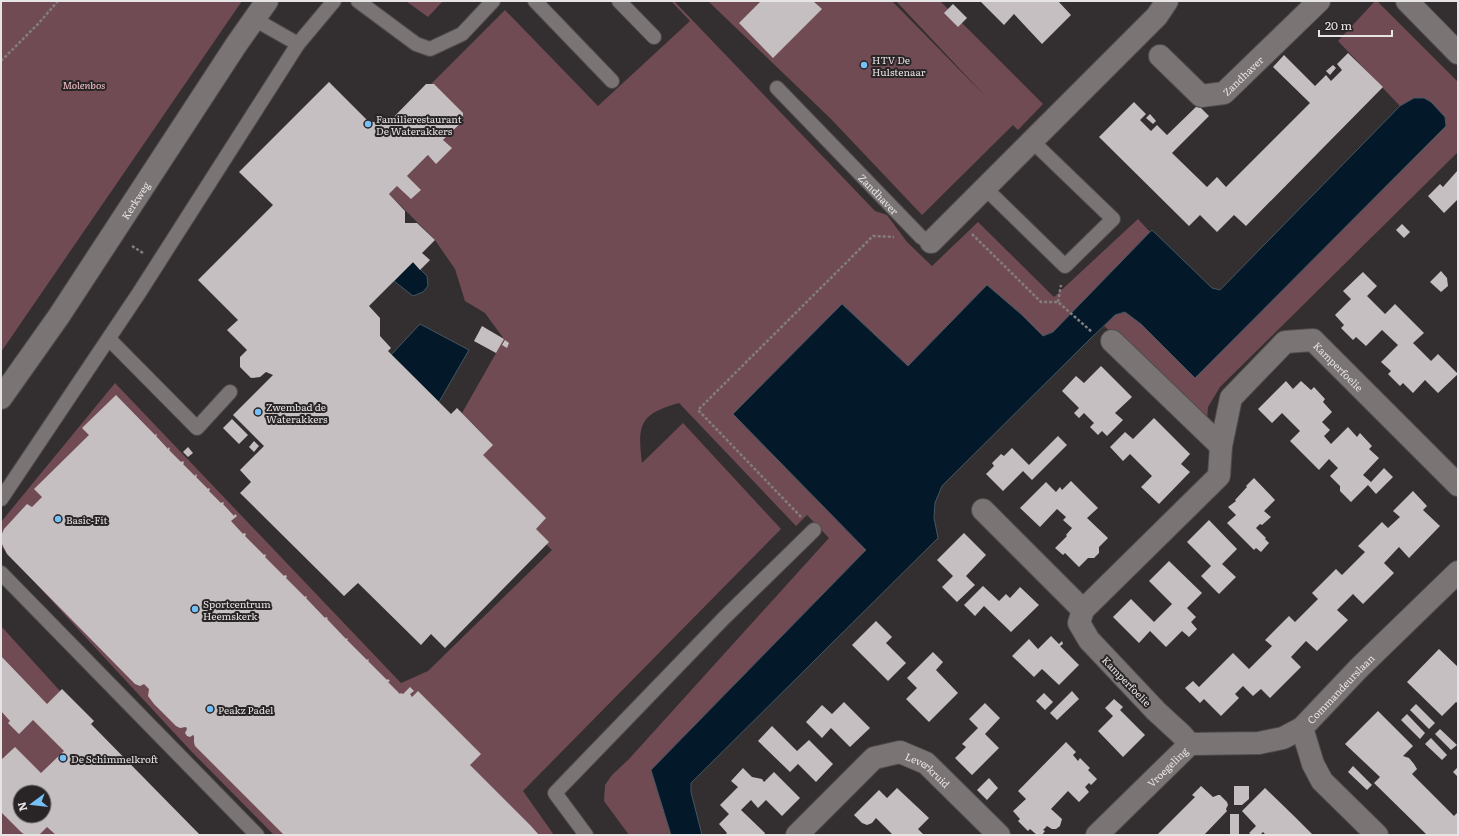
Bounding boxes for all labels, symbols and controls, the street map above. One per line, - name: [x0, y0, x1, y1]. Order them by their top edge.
- scale bar: [1319, 12, 1392, 38]
- text: 20 m: [1325, 16, 1352, 34]
- place label: HTV De Hulstenaar: [872, 52, 926, 79]
- street label: Zandhaver: [1219, 52, 1266, 99]
- marker: HTV De Hulstenaar: [859, 60, 869, 70]
- park label: Molenbos: [62, 77, 106, 92]
- place label: Familierestaurant De Waterakkers: [376, 111, 462, 138]
- marker: Familierestaurant De Waterakkers: [363, 119, 373, 129]
- street label: Zandhaver: [856, 170, 903, 218]
- street label: Kerkweg: [117, 178, 153, 222]
- street label: Kamperfoelie: [1311, 338, 1367, 394]
- place label: Zwembad de Waterakkers: [266, 399, 328, 426]
- marker: Zwembad de Waterakkers: [253, 407, 263, 417]
- place label: Basic-Fit: [66, 512, 107, 527]
- marker: Basic-Fit: [53, 514, 63, 524]
- place label: Sportcentrum Heemskerk: [203, 596, 271, 623]
- marker: Sportcentrum Heemskerk: [190, 604, 200, 614]
- street label: Commandeurslaan: [1303, 650, 1377, 726]
- street label: Kamperfoelie: [1099, 652, 1155, 710]
- place label: Peakz Padel: [218, 702, 274, 717]
- marker: Peakz Padel: [205, 704, 215, 714]
- street label: Vroegeling: [1143, 743, 1191, 790]
- street label: Leverkruid: [903, 748, 954, 791]
- place label: De Schimmelkroft: [71, 751, 159, 766]
- marker: De Schimmelkroft: [58, 753, 68, 763]
- north arrow: [12, 784, 52, 824]
- text: N: [12, 800, 30, 813]

